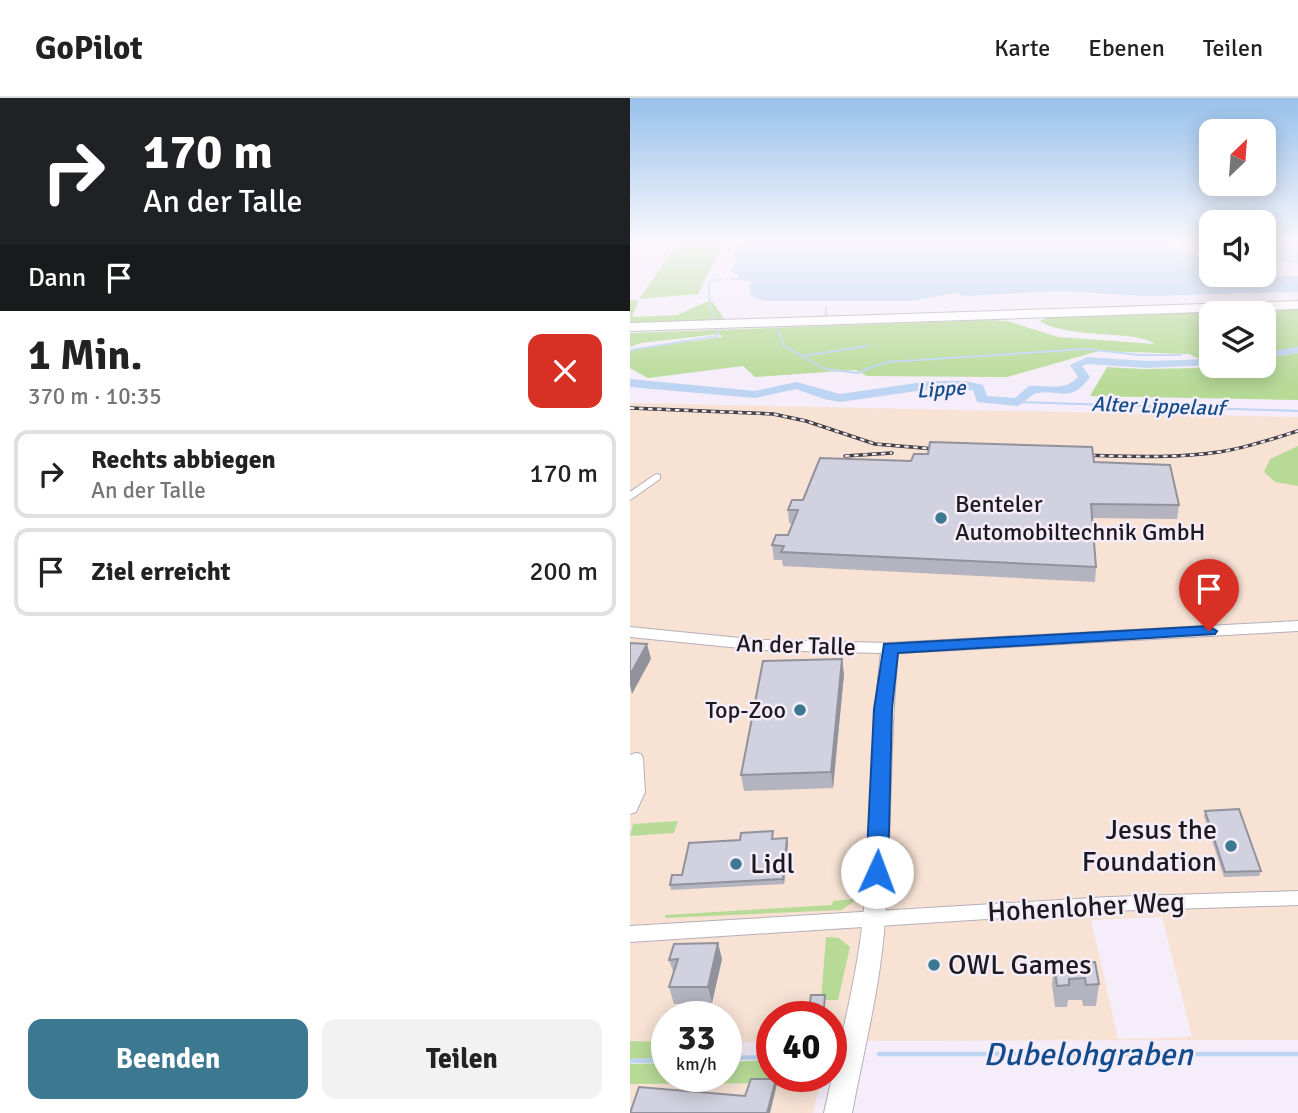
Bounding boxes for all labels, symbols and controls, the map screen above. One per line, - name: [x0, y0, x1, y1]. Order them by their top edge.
- text: GoPilot: [35, 28, 143, 69]
- text: Karte: [994, 33, 1050, 63]
- text: Ebenen: [1088, 33, 1165, 63]
- text: Teilen: [1203, 33, 1263, 63]
- north arrow: [1199, 119, 1276, 196]
- map controls: [1199, 119, 1276, 378]
- text: 170 m: [143, 122, 273, 182]
- icon: right: [28, 126, 119, 217]
- text: An der Talle: [143, 182, 303, 221]
- button: sound: [1199, 210, 1276, 287]
- icon: arrive: [100, 259, 138, 297]
- text: Dann: [28, 262, 86, 294]
- button: layers: [1199, 301, 1276, 378]
- text: 1 Min.: [28, 330, 142, 381]
- button: close: [528, 334, 602, 408]
- water label: Lippe: [916, 374, 968, 404]
- text: 370 m · 10:35: [28, 382, 162, 411]
- water label: Alter Lippelauf: [1091, 391, 1230, 421]
- text: Rechts abbiegen: [91, 444, 276, 476]
- icon: right: [32, 455, 70, 493]
- text: 170 m: [529, 458, 598, 490]
- text: An der Talle: [91, 476, 206, 505]
- place label: Benteler Automobiltechnik GmbH: [955, 489, 1206, 547]
- marker: Benteler Automobiltechnik GmbH: [933, 510, 949, 526]
- icon: arrive: [32, 553, 70, 591]
- text: Ziel erreicht: [91, 556, 231, 588]
- text: 200 m: [529, 556, 598, 588]
- pin: [1179, 559, 1239, 631]
- icon: arrive: [1190, 570, 1228, 608]
- street label: An der Talle: [736, 628, 856, 662]
- place label: Top-Zoo: [705, 695, 786, 725]
- marker: Top-Zoo: [792, 702, 808, 718]
- place label: Jesus the Foundation: [1082, 813, 1217, 879]
- position arrow: [840, 835, 914, 909]
- marker: Jesus the Foundation: [1223, 838, 1239, 854]
- place label: Lidl: [750, 847, 795, 881]
- marker: Lidl: [728, 856, 744, 872]
- street label: Hohenloher Weg: [986, 885, 1186, 929]
- place label: OWL Games: [948, 948, 1091, 982]
- marker: OWL Games: [926, 957, 942, 973]
- speed limit sign: 40: [756, 1001, 847, 1092]
- text: 33: [678, 1016, 715, 1059]
- button: Beenden: [28, 1019, 308, 1099]
- button: Teilen: [322, 1019, 602, 1099]
- water label: Dubelohgraben: [983, 1035, 1194, 1074]
- text: km/h: [676, 1053, 717, 1075]

